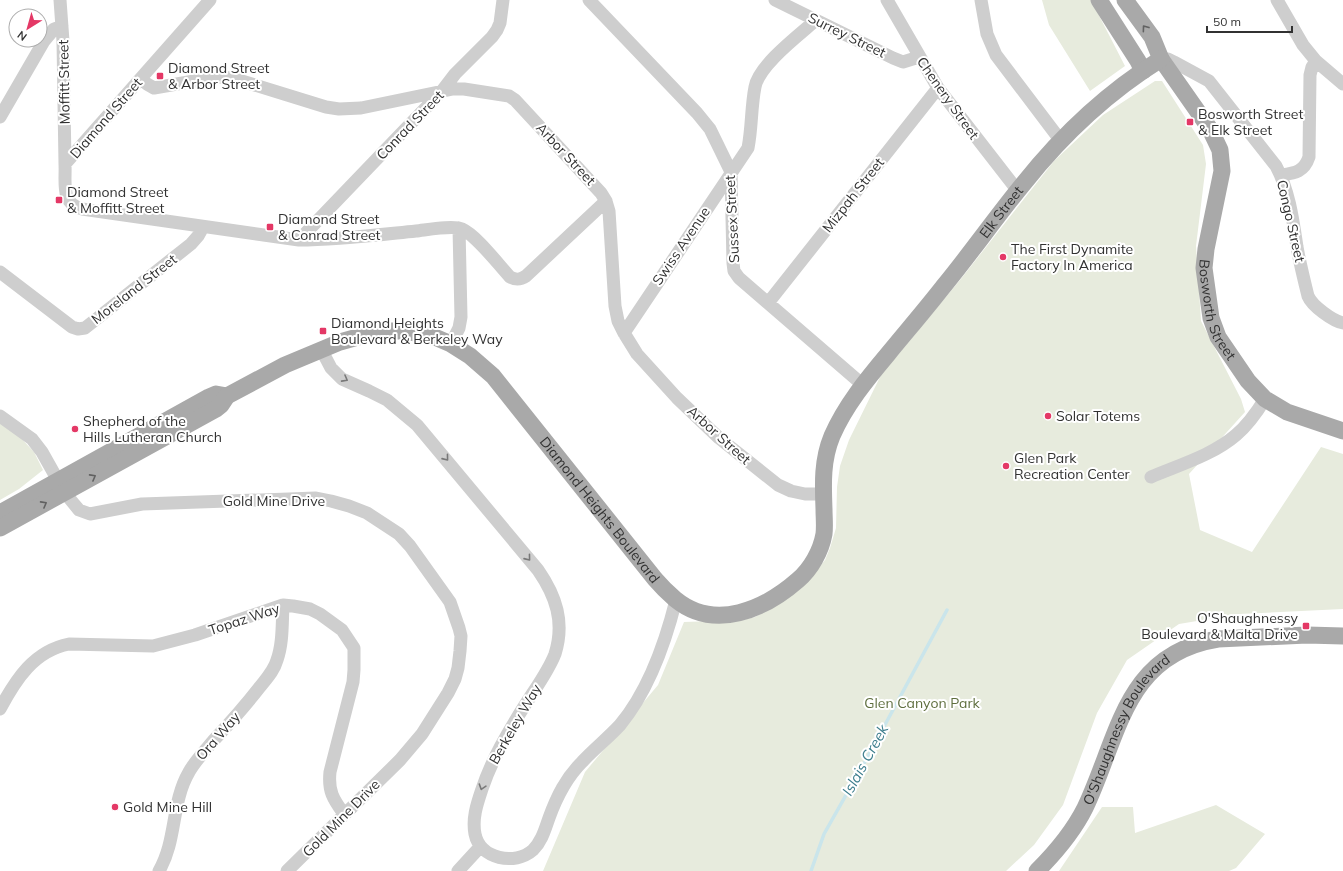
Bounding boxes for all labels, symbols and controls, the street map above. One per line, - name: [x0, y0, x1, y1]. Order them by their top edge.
- north arrow: [8, 8, 48, 48]
- street label: Surrey Street: [805, 8, 889, 62]
- scale bar: [1207, 8, 1292, 34]
- text: 50 m: [1213, 14, 1241, 29]
- one-way arrow: [1143, 26, 1150, 33]
- text: N: [14, 28, 30, 44]
- street label: Moffitt Street: [54, 40, 74, 124]
- street label: Chenery Street: [913, 53, 983, 143]
- place label: Diamond Street & Arbor Street: [168, 59, 270, 93]
- marker: Diamond Street & Arbor Street: [155, 71, 165, 81]
- street label: Diamond Street: [66, 74, 146, 162]
- street label: Conrad Street: [372, 86, 448, 163]
- place label: Bosworth Street & Elk Street: [1198, 105, 1303, 139]
- marker: Bosworth Street & Elk Street: [1185, 117, 1195, 127]
- street label: Arbor Street: [532, 119, 600, 189]
- street label: Mizpah Street: [818, 154, 888, 236]
- street label: Sussex Street: [721, 174, 743, 263]
- street label: Congo Street: [1273, 178, 1309, 264]
- street label: Elk Street: [975, 182, 1027, 242]
- place label: Diamond Street & Moffitt Street: [67, 183, 169, 217]
- marker: Diamond Street & Moffitt Street: [54, 195, 64, 205]
- street label: Swiss Avenue: [648, 203, 714, 289]
- place label: Diamond Street & Conrad Street: [278, 210, 381, 244]
- marker: Diamond Street & Conrad Street: [265, 222, 275, 232]
- place label: The First Dynamite Factory In America: [1011, 240, 1133, 274]
- street label: Moreland Street: [88, 250, 180, 328]
- marker: The First Dynamite Factory In America: [998, 252, 1008, 262]
- street label: Bosworth Street: [1195, 258, 1240, 364]
- place label: Diamond Heights Boulevard & Berkeley Way: [331, 314, 503, 348]
- marker: Diamond Heights Boulevard & Berkeley Way: [318, 326, 328, 336]
- one-way arrow: [341, 375, 348, 382]
- street label: Arbor Street: [684, 402, 755, 468]
- place label: Solar Totems: [1056, 407, 1140, 425]
- marker: Solar Totems: [1043, 411, 1053, 421]
- place label: Shepherd of the Hills Lutheran Church: [83, 412, 222, 446]
- marker: Shepherd of the Hills Lutheran Church: [70, 424, 80, 434]
- street label: Diamond Heights Boulevard: [536, 433, 664, 587]
- place label: Glen Park Recreation Center: [1014, 449, 1131, 483]
- one-way arrow: [441, 453, 448, 461]
- marker: Glen Park Recreation Center: [1001, 461, 1011, 471]
- one-way arrow: [89, 474, 97, 481]
- street label: Gold Mine Drive: [223, 492, 325, 510]
- one-way arrow: [40, 501, 47, 509]
- one-way arrow: [524, 554, 531, 561]
- street label: Topaz Way: [206, 599, 282, 639]
- place label: O'Shaughnessy Boulevard & Malta Drive: [1141, 609, 1299, 643]
- marker: O'Shaughnessy Boulevard & Malta Drive: [1301, 621, 1311, 631]
- street label: O'Shaughnessy Boulevard: [1079, 650, 1173, 808]
- street label: Berkeley Way: [485, 680, 545, 767]
- park label: Glen Canyon Park: [864, 694, 981, 712]
- street label: Ora Way: [192, 708, 244, 764]
- water label: Islais Creek: [838, 720, 893, 799]
- street label: Gold Mine Drive: [298, 775, 384, 861]
- one-way arrow: [479, 783, 487, 790]
- place label: Gold Mine Hill: [123, 798, 212, 816]
- marker: Gold Mine Hill: [110, 802, 120, 812]

